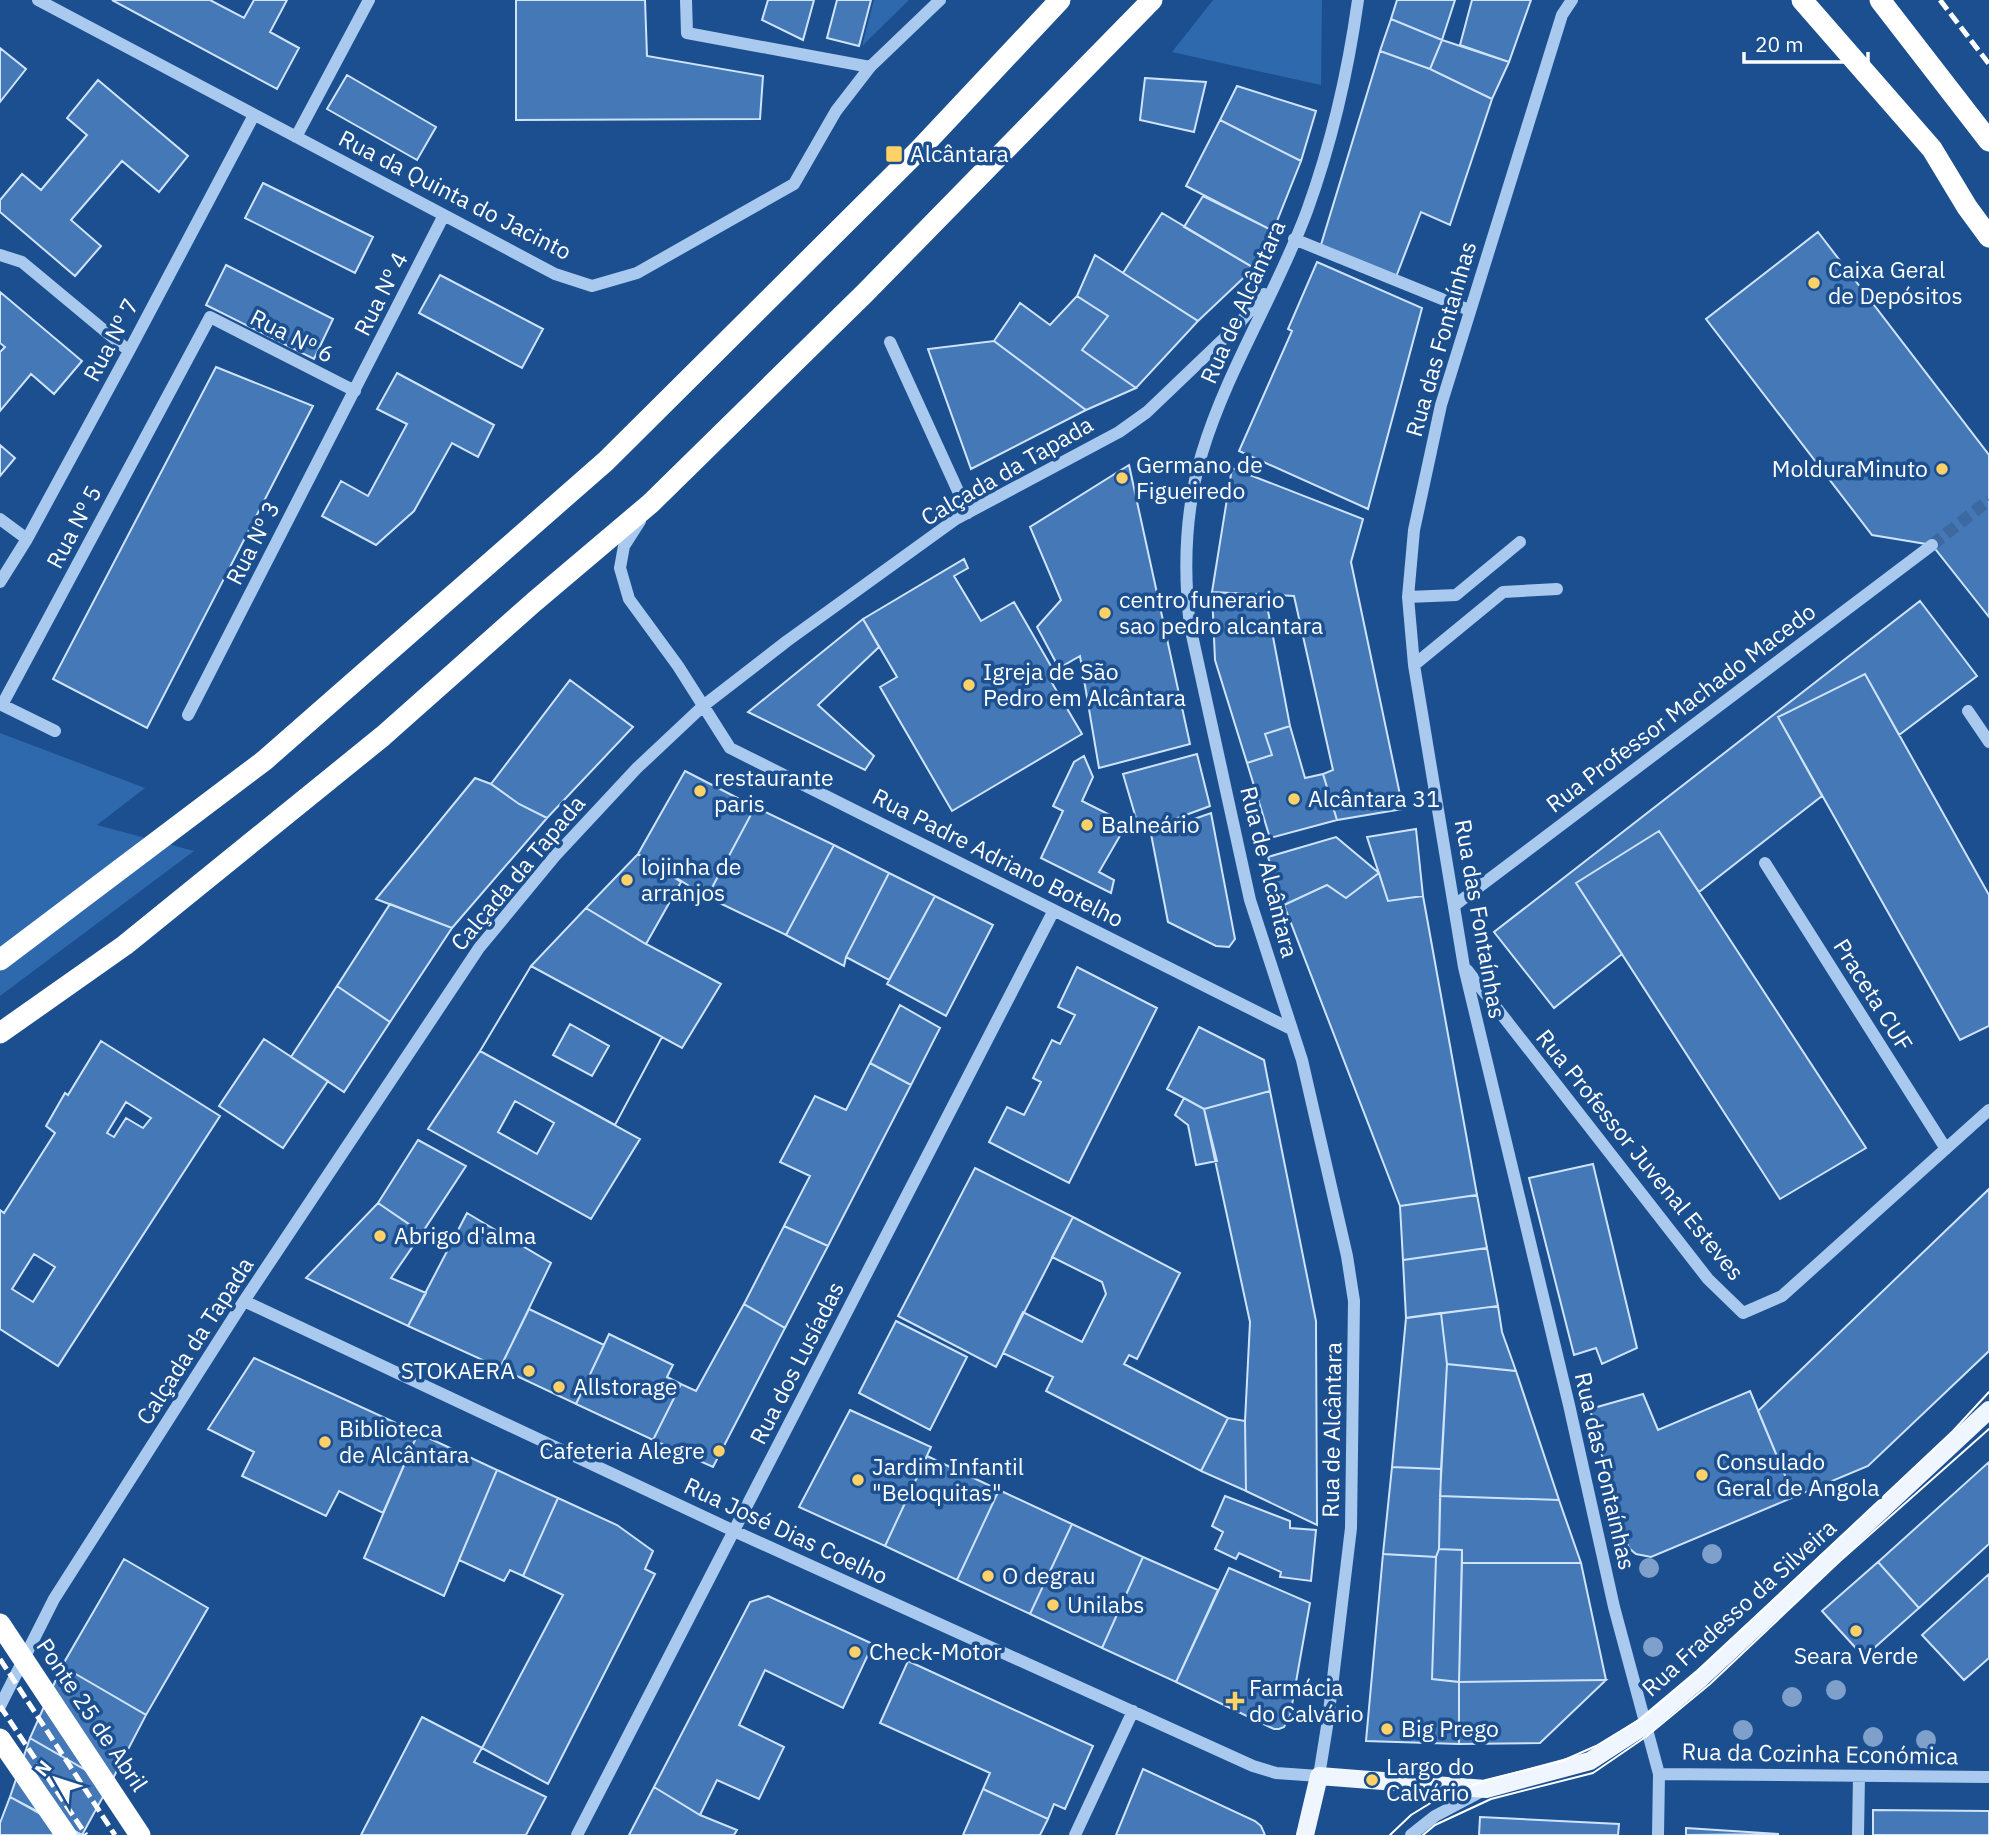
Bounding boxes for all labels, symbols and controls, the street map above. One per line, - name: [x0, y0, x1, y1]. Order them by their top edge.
- scale bar: [1744, 21, 1868, 65]
- text: 20 m: [1755, 30, 1804, 58]
- street label: Rua da Quinta do Jacinto: [334, 122, 577, 266]
- place label: Alcântara: [910, 138, 1009, 168]
- marker: Alcântara: [884, 144, 904, 164]
- street label: Rua de Alcântara: [1193, 215, 1292, 388]
- street label: Rua das Fontaínhas: [1398, 238, 1482, 440]
- street label: Rua Nº 4: [346, 247, 414, 341]
- place label: Caixa Geral de Depósitos: [1828, 254, 1963, 310]
- marker: Caixa Geral de Depósitos: [1806, 275, 1822, 291]
- street label: Rua Nº 7: [76, 293, 145, 386]
- street label: Rua Nº 6: [245, 301, 339, 369]
- street label: Calçada da Tapada: [915, 409, 1098, 532]
- place label: Germano de Figueiredo: [1136, 449, 1263, 505]
- place label: MolduraMinuto: [1772, 453, 1928, 483]
- marker: MolduraMinuto: [1934, 461, 1950, 477]
- marker: Germano de Figueiredo: [1114, 470, 1130, 486]
- street label: Rua Nº 5: [39, 480, 108, 573]
- street label: Rua Nº 3: [218, 496, 286, 590]
- place label: centro funerario sao pedro alcantara: [1119, 584, 1323, 640]
- street label: Rua Professor Machado Macedo: [1540, 596, 1821, 818]
- marker: centro funerario sao pedro alcantara: [1097, 605, 1113, 621]
- place label: Igreja de São Pedro em Alcântara: [983, 656, 1186, 712]
- marker: Igreja de São Pedro em Alcântara: [961, 677, 977, 693]
- place label: restaurante paris: [714, 762, 834, 818]
- street label: Rua Padre Adriano Botelho: [868, 781, 1129, 934]
- marker: restaurante paris: [692, 783, 708, 799]
- street label: Rua de Alcântara: [1234, 783, 1306, 961]
- place label: Alcântara 31: [1308, 783, 1440, 813]
- street label: Calçada da Tapada: [443, 788, 591, 956]
- marker: Alcântara 31: [1286, 791, 1302, 807]
- place label: Balneário: [1101, 809, 1200, 839]
- marker: Balneário: [1079, 817, 1095, 833]
- street label: Rua das Fontaínhas: [1449, 817, 1513, 1021]
- place label: lojinha de arranjos: [641, 851, 741, 907]
- marker: lojinha de arranjos: [619, 872, 635, 888]
- street label: Praceta CUF: [1827, 933, 1920, 1056]
- street label: Rua Professor Juvenal Esteves: [1530, 1023, 1751, 1286]
- place label: Abrigo d'alma: [394, 1220, 536, 1250]
- marker: Abrigo d'alma: [372, 1228, 388, 1244]
- street label: Calçada da Tapada: [129, 1251, 260, 1430]
- street label: Rua dos Lusíadas: [742, 1276, 850, 1449]
- street label: Rua de Alcântara: [1314, 1342, 1348, 1518]
- place label: STOKAERA: [401, 1355, 515, 1385]
- marker: STOKAERA: [521, 1363, 537, 1379]
- street label: Rua das Fontaínhas: [1569, 1369, 1643, 1572]
- place label: Allstorage: [573, 1371, 677, 1401]
- marker: Allstorage: [551, 1379, 567, 1395]
- place label: Biblioteca de Alcântara: [339, 1413, 469, 1469]
- marker: Biblioteca de Alcântara: [317, 1434, 333, 1450]
- place label: Cafeteria Alegre: [539, 1435, 705, 1465]
- marker: Cafeteria Alegre: [711, 1443, 727, 1459]
- place label: Consulado Geral de Angola: [1716, 1446, 1880, 1502]
- place label: Jardim Infantil "Beloquitas": [872, 1451, 1024, 1507]
- marker: Consulado Geral de Angola: [1694, 1467, 1710, 1483]
- street label: Rua José Dias Coelho: [680, 1470, 893, 1590]
- marker: Jardim Infantil "Beloquitas": [850, 1472, 866, 1488]
- street label: Rua Fradesso da Silveira: [1635, 1512, 1842, 1703]
- place label: O degrau: [1002, 1560, 1096, 1590]
- marker: O degrau: [980, 1568, 996, 1584]
- place label: Unilabs: [1067, 1589, 1145, 1619]
- marker: Unilabs: [1045, 1597, 1061, 1613]
- marker: Seara Verde: [1848, 1623, 1864, 1639]
- street label: Ponte 25 de Abril: [31, 1632, 155, 1797]
- place label: Check-Motor: [869, 1636, 1002, 1666]
- place label: Seara Verde: [1794, 1640, 1918, 1670]
- marker: Check-Motor: [847, 1644, 863, 1660]
- place label: Farmácia do Calvário: [1249, 1672, 1364, 1728]
- marker: Farmácia do Calvário: [1227, 1693, 1243, 1709]
- place label: Big Prego: [1401, 1713, 1499, 1743]
- marker: Big Prego: [1379, 1721, 1395, 1737]
- street label: Rua da Cozinha Económica: [1681, 1736, 1959, 1770]
- north arrow: [21, 1744, 91, 1814]
- place label: Largo do Calvário: [1386, 1751, 1474, 1807]
- text: N: [29, 1755, 56, 1781]
- marker: Largo do Calvário: [1364, 1772, 1380, 1788]

